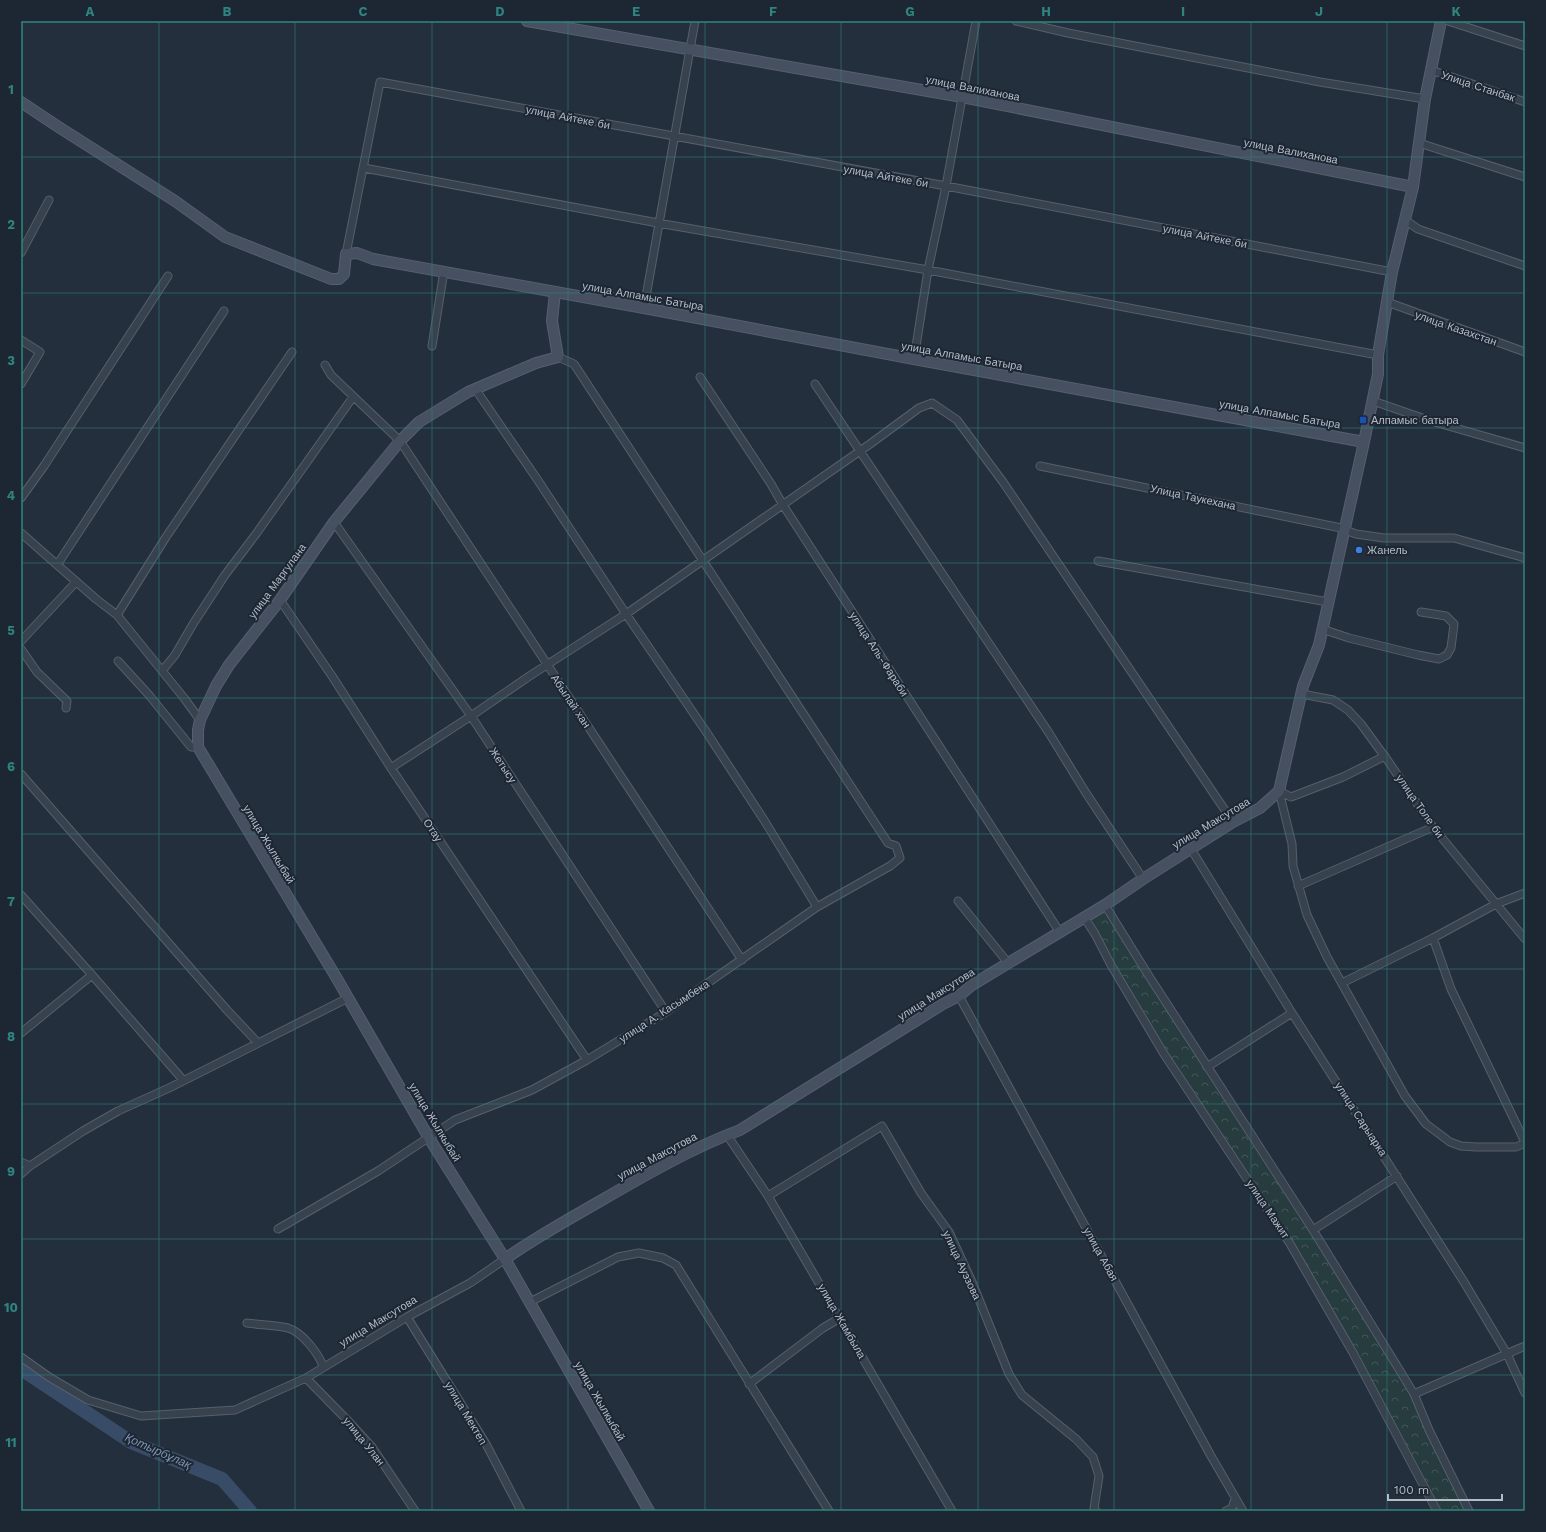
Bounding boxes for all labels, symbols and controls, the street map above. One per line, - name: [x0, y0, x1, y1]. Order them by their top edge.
- text: A: [86, 4, 95, 19]
- text: B: [223, 4, 232, 19]
- text: C: [359, 4, 368, 19]
- text: D: [495, 4, 505, 19]
- text: E: [632, 4, 640, 19]
- text: F: [769, 4, 777, 19]
- text: G: [905, 4, 915, 19]
- text: H: [1041, 4, 1051, 19]
- text: I: [1181, 4, 1185, 19]
- text: J: [1315, 4, 1323, 19]
- text: K: [1451, 4, 1461, 19]
- street label: Улица Станбак: [1439, 68, 1517, 105]
- street label: улица Валиханова: [925, 73, 1022, 104]
- text: 1: [8, 82, 14, 97]
- street label: улица Айтеке би: [525, 103, 611, 132]
- street label: улица Валиханова: [1243, 136, 1340, 167]
- street label: улица Айтеке би: [843, 163, 929, 190]
- text: 2: [7, 217, 15, 232]
- street label: улица Айтеке би: [1162, 222, 1248, 251]
- street label: улица Алпамыс Батыра: [581, 279, 705, 314]
- street label: улица Казахстан: [1413, 308, 1498, 349]
- street label: улица Алпамыс Батыра: [900, 339, 1024, 374]
- text: 3: [7, 353, 15, 368]
- street label: улица Алпамыс Батыра: [1218, 397, 1342, 432]
- place label: Алпамыс батыра: [1371, 414, 1460, 427]
- marker: Алпамыс батыра: [1358, 415, 1368, 425]
- street label: Улица Таукехана: [1149, 482, 1238, 513]
- text: 4: [7, 488, 16, 503]
- street label: улица Маргулана: [246, 541, 309, 621]
- place label: Жанель: [1367, 544, 1408, 557]
- marker: Жанель: [1354, 545, 1364, 555]
- street label: улица Аль-Фараби: [846, 610, 911, 699]
- text: 5: [7, 623, 15, 638]
- street label: Абылай хан: [548, 672, 593, 730]
- street label: Жетысу: [486, 745, 519, 786]
- text: 6: [7, 759, 15, 774]
- street label: улица Толе би: [1393, 772, 1446, 841]
- street label: улица Максутова: [1170, 795, 1253, 852]
- street label: улица Жылкыбай: [240, 803, 297, 886]
- street label: Отау: [420, 816, 445, 845]
- text: 7: [7, 894, 15, 909]
- street label: улица Максутова: [895, 965, 978, 1023]
- street label: улица А. Касымбека: [617, 977, 713, 1045]
- text: 8: [7, 1029, 15, 1044]
- street label: улица Сарыарка: [1332, 1080, 1390, 1159]
- street label: улица Жылкыбай: [406, 1081, 463, 1164]
- street label: улица Максутова: [615, 1130, 700, 1183]
- text: 9: [7, 1164, 15, 1179]
- street label: улица Мажит: [1243, 1177, 1292, 1241]
- street label: улица Абая: [1080, 1225, 1121, 1283]
- street label: улица Ауэзова: [940, 1228, 984, 1303]
- street label: улица Жамбыла: [815, 1281, 869, 1362]
- street label: улица Максутова: [337, 1293, 420, 1350]
- text: 10: [4, 1300, 18, 1315]
- street label: улица Жылкыбай: [572, 1359, 628, 1443]
- street label: улица Мектеп: [442, 1379, 490, 1447]
- street label: улица Улан: [340, 1414, 387, 1468]
- water label: Қотырбұлақ: [123, 1430, 195, 1472]
- text: 11: [5, 1435, 17, 1450]
- scale bar: [1388, 1476, 1502, 1502]
- text: 100 m: [1394, 1483, 1429, 1497]

